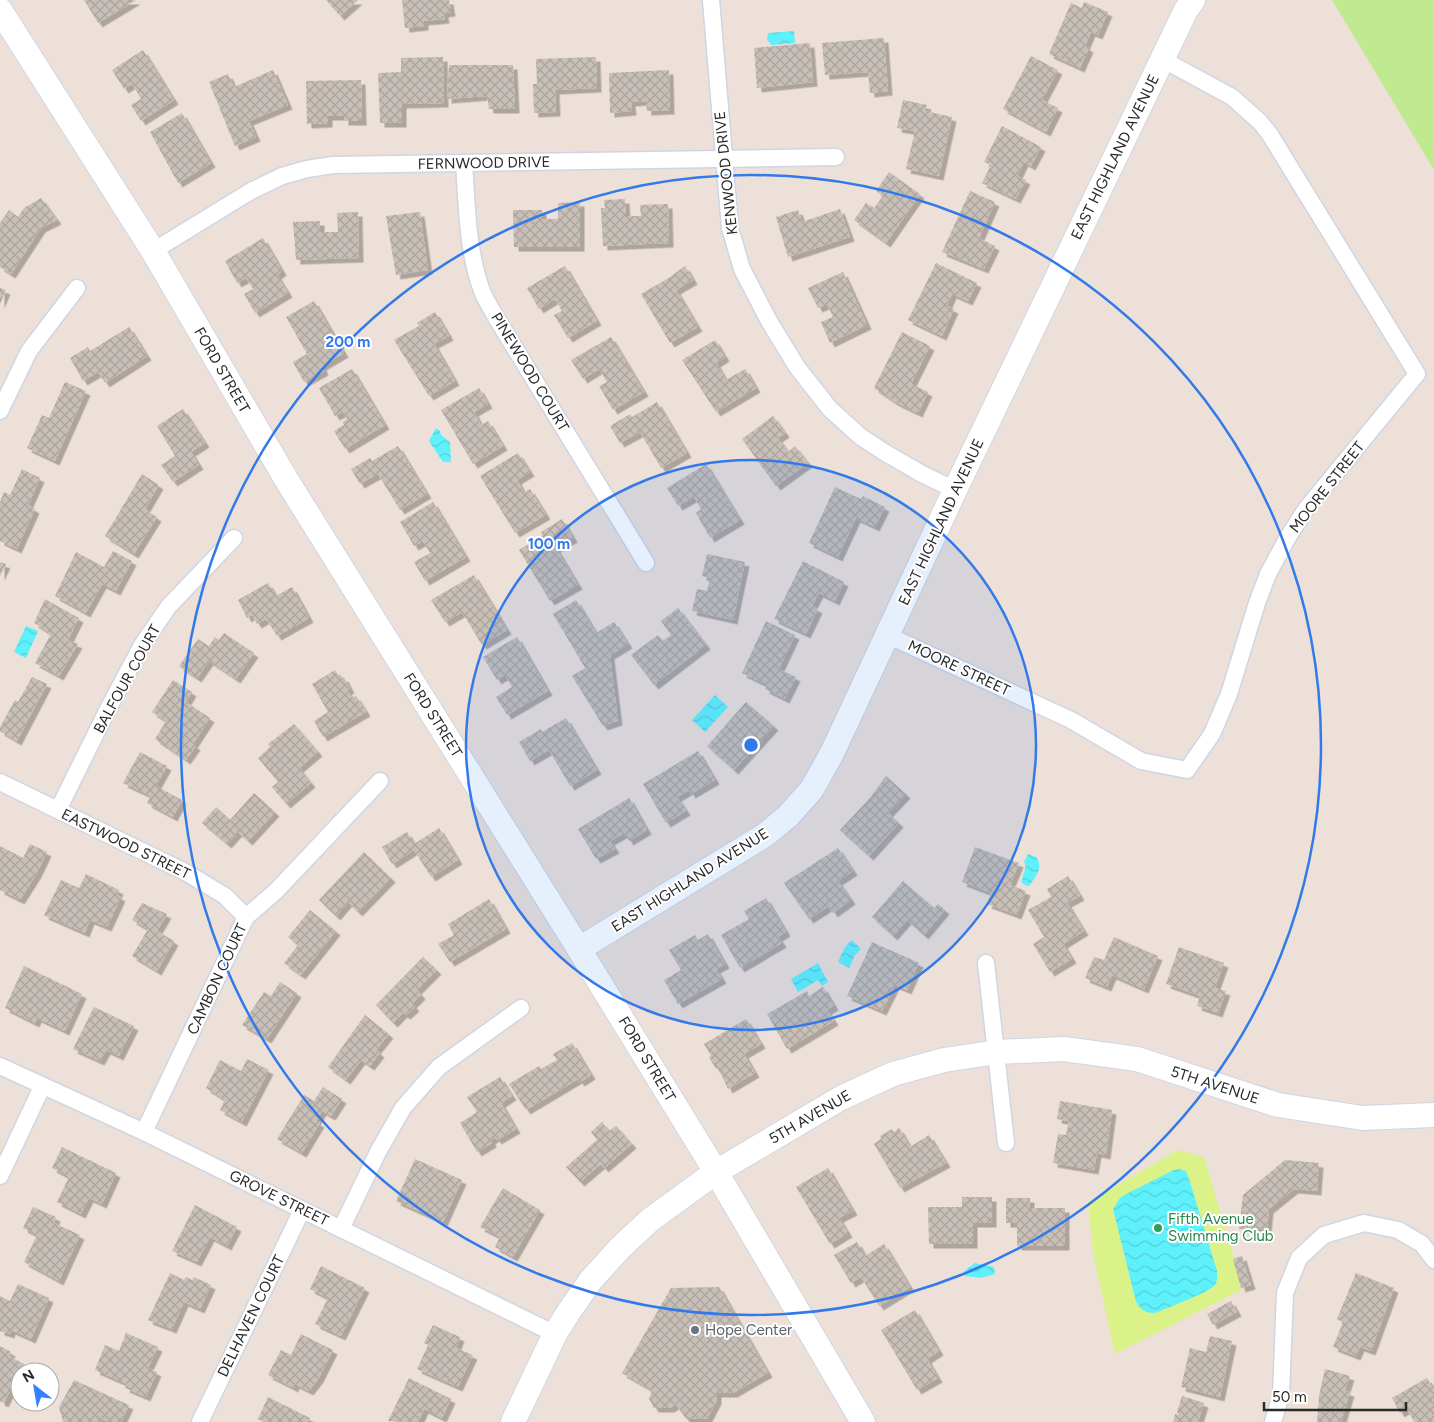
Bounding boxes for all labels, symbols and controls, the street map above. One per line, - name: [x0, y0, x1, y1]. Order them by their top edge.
- street label: EAST HIGHLAND AVENUE: [1067, 71, 1163, 243]
- street label: KENWOOD DRIVE: [711, 110, 741, 236]
- street label: FERNWOOD DRIVE: [417, 153, 551, 173]
- street label: PINEWOOD COURT: [487, 309, 573, 435]
- street label: FORD STREET: [190, 324, 254, 417]
- text: 200 m: [326, 333, 370, 351]
- street label: EAST HIGHLAND AVENUE: [894, 436, 988, 608]
- street label: MOORE STREET: [1286, 437, 1369, 536]
- text: 100 m: [528, 535, 570, 553]
- street label: BALFOUR COURT: [90, 621, 165, 736]
- street label: MOORE STREET: [905, 636, 1014, 700]
- street label: FORD STREET: [400, 669, 466, 761]
- centre of rings: [742, 736, 760, 754]
- street label: EASTWOOD STREET: [59, 805, 194, 883]
- street label: EAST HIGHLAND AVENUE: [608, 824, 772, 936]
- street label: CAMBON COURT: [183, 920, 251, 1037]
- street label: FORD STREET: [615, 1013, 680, 1105]
- street label: 5TH AVENUE: [1169, 1062, 1261, 1108]
- street label: 5TH AVENUE: [766, 1086, 854, 1148]
- street label: GROVE STREET: [226, 1166, 332, 1230]
- place label: Fifth Avenue Swimming Club: [1168, 1210, 1274, 1245]
- marker: Fifth Avenue Swimming Club: [1152, 1222, 1164, 1234]
- street label: DELHAVEN COURT: [214, 1252, 289, 1380]
- place label: Hope Center: [705, 1321, 792, 1339]
- marker: Hope Center: [689, 1324, 701, 1336]
- north arrow: [10, 1362, 60, 1412]
- text: N: [20, 1366, 38, 1386]
- scale bar: [1264, 1380, 1406, 1412]
- text: 50 m: [1272, 1388, 1307, 1406]

